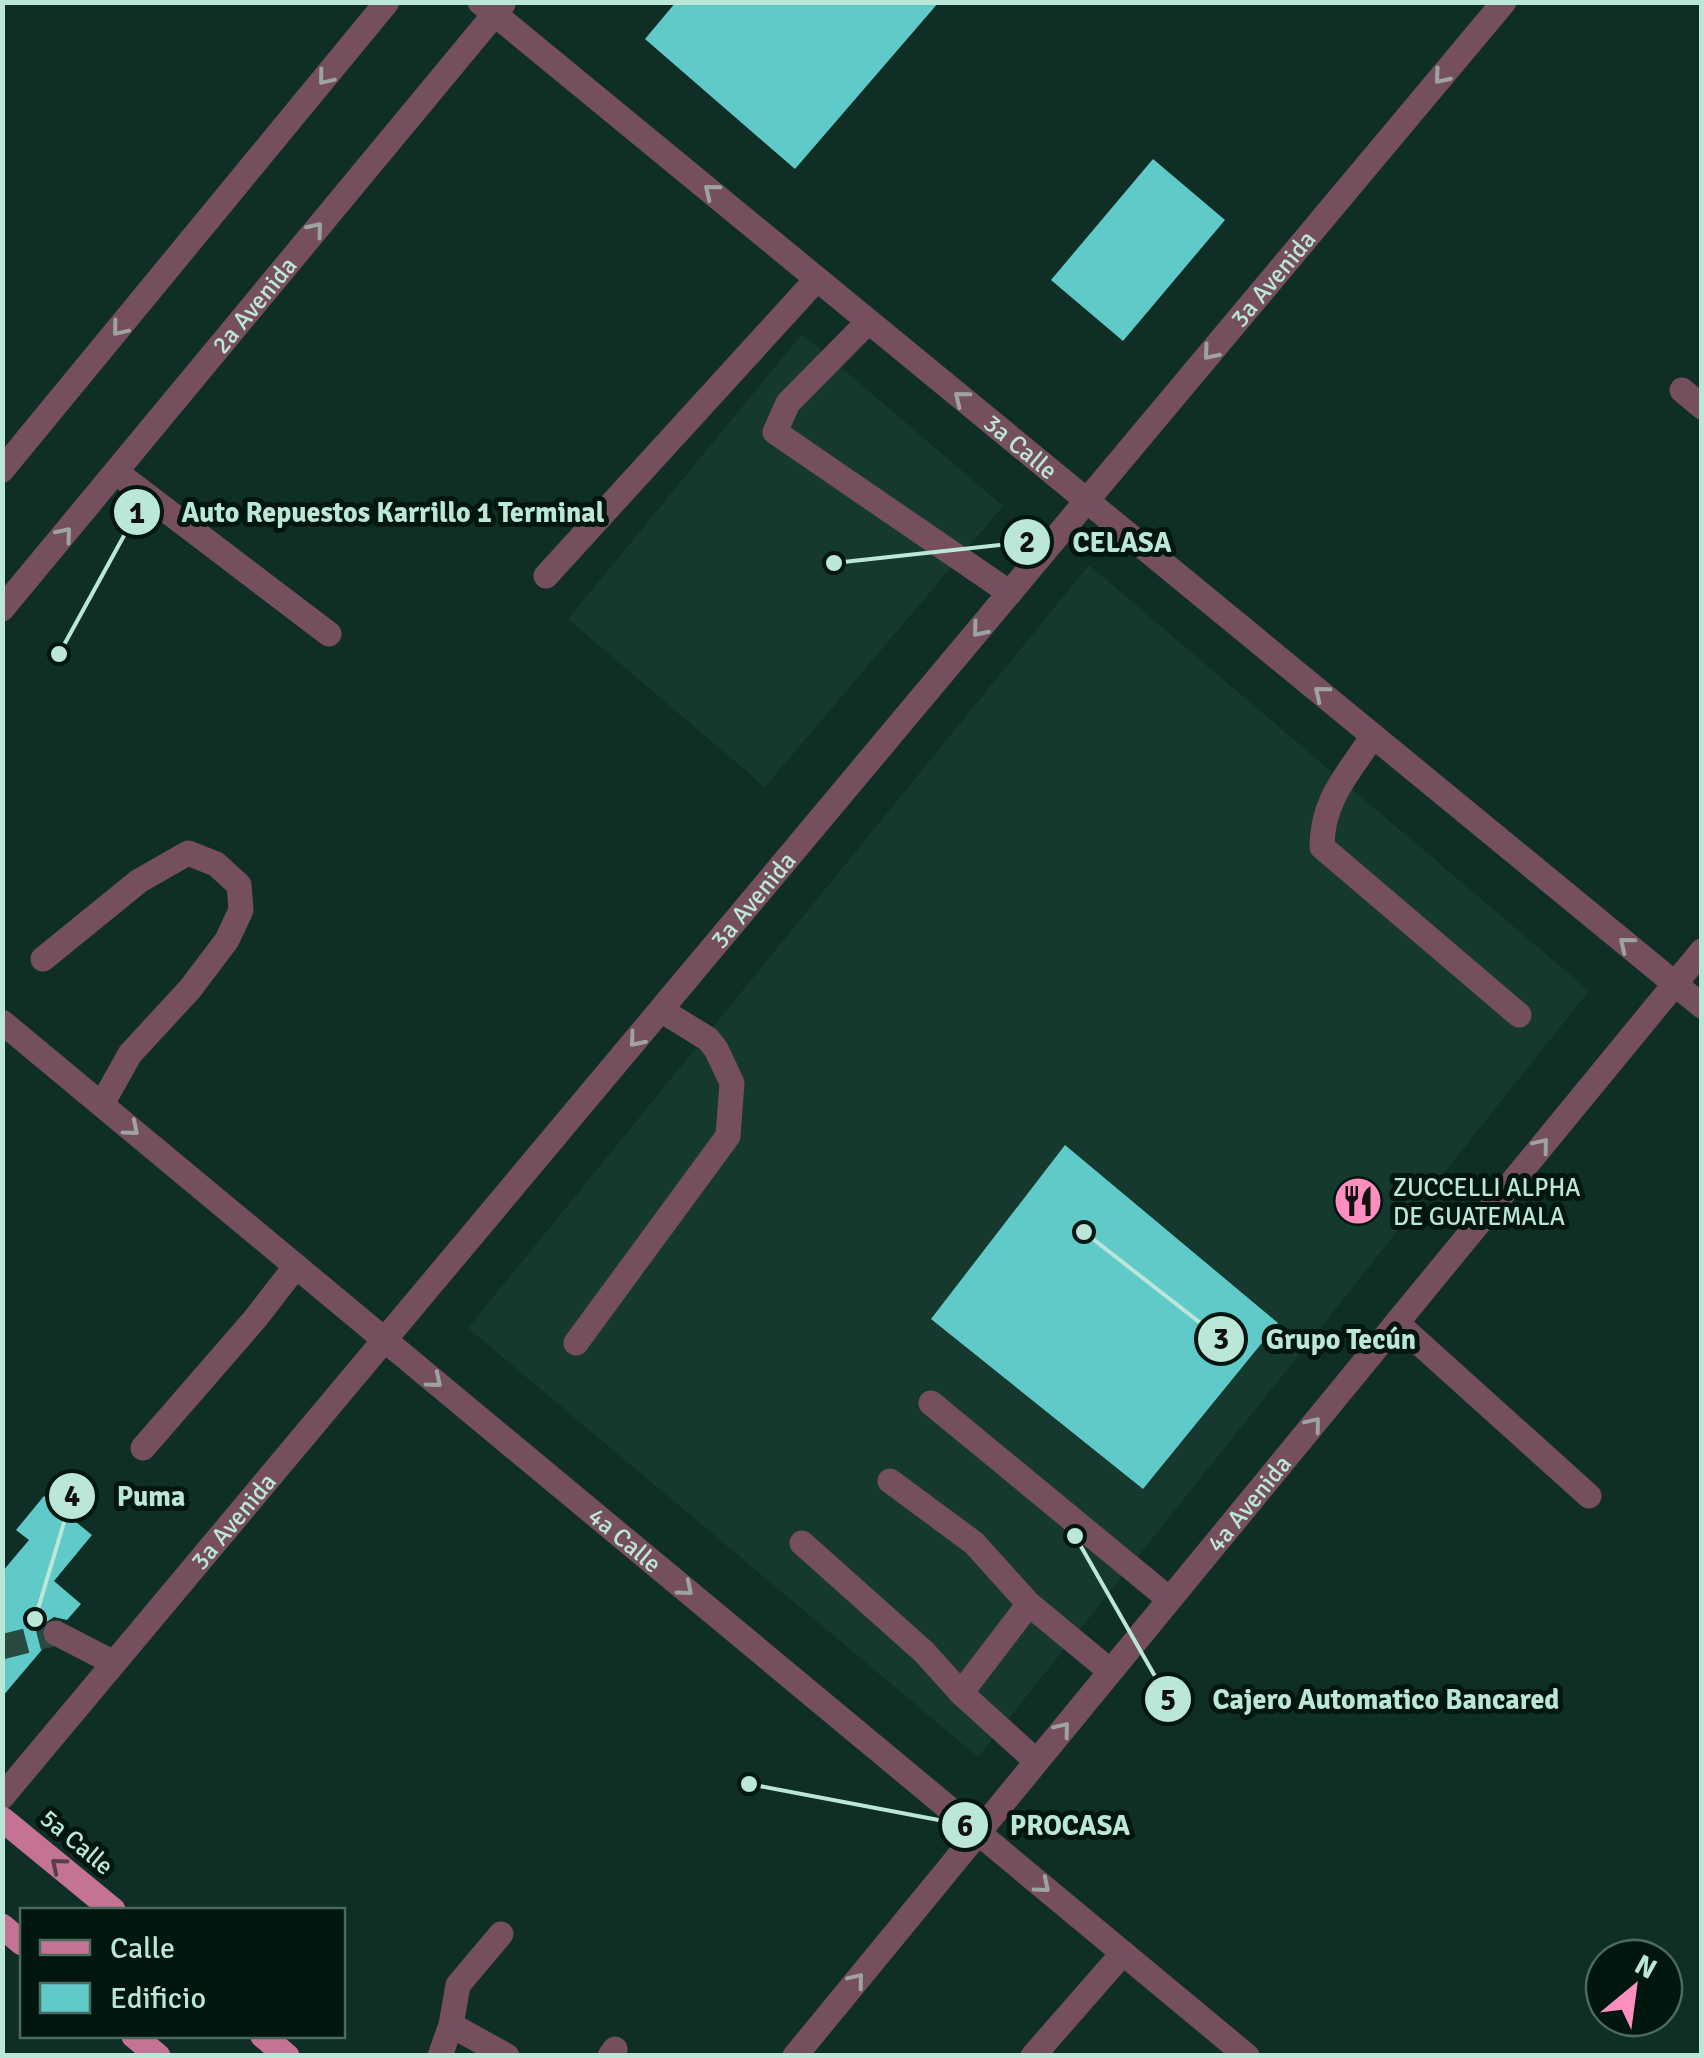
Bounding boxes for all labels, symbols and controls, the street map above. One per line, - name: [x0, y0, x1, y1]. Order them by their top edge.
- one-way arrow: [319, 66, 337, 84]
- one-way arrow: [1435, 66, 1453, 84]
- one-way arrow: [704, 185, 722, 203]
- one-way arrow: [304, 223, 322, 241]
- street label: 3a Avenida: [1223, 224, 1322, 333]
- street label: 2a Avenida: [205, 250, 303, 360]
- one-way arrow: [112, 318, 130, 336]
- one-way arrow: [1204, 342, 1222, 360]
- one-way arrow: [955, 392, 973, 410]
- street label: 3a Calle: [978, 407, 1064, 486]
- callout: Auto Repuestos Karrillo 1 Terminal: [112, 483, 624, 541]
- text: 1: [129, 495, 145, 532]
- text: Auto Repuestos Karrillo 1 Terminal: [182, 496, 605, 530]
- callout: CELASA: [1002, 513, 1191, 571]
- text: 2: [1019, 524, 1035, 561]
- text: CELASA: [1072, 526, 1172, 560]
- one-way arrow: [53, 527, 71, 545]
- one-way arrow: [973, 618, 991, 636]
- one-way arrow: [1314, 687, 1332, 705]
- street label: 3a Avenida: [704, 845, 802, 954]
- one-way arrow: [1620, 938, 1638, 956]
- one-way arrow: [630, 1029, 648, 1047]
- one-way arrow: [120, 1117, 138, 1135]
- one-way arrow: [1530, 1139, 1548, 1157]
- place label: ZUCCELLI ALPHA DE GUATEMALA: [1393, 1172, 1581, 1232]
- restaurant icon: ZUCCELLI ALPHA DE GUATEMALA: [1332, 1175, 1384, 1227]
- callout: Grupo Tecún: [1196, 1310, 1436, 1368]
- text: 3: [1213, 1321, 1229, 1358]
- text: Grupo Tecún: [1266, 1323, 1416, 1357]
- one-way arrow: [424, 1370, 442, 1388]
- one-way arrow: [1302, 1417, 1320, 1435]
- street label: 4a Avenida: [1200, 1448, 1298, 1558]
- street label: 3a Avenida: [184, 1466, 282, 1576]
- callout: Puma: [47, 1467, 206, 1525]
- text: 4: [64, 1478, 80, 1515]
- text: Puma: [117, 1480, 185, 1514]
- street label: 4a Calle: [582, 1500, 668, 1579]
- one-way arrow: [674, 1577, 692, 1595]
- callout: Cajero Automatico Bancared: [1143, 1670, 1580, 1728]
- text: 5: [1160, 1682, 1176, 1719]
- text: Cajero Automatico Bancared: [1213, 1683, 1559, 1717]
- one-way arrow: [1051, 1722, 1069, 1740]
- callout: PROCASA: [940, 1796, 1150, 1854]
- street label: 5a Calle: [34, 1803, 120, 1881]
- text: 6: [957, 1808, 973, 1845]
- text: PROCASA: [1010, 1809, 1130, 1843]
- one-way arrow: [51, 1859, 69, 1877]
- one-way arrow: [1032, 1875, 1050, 1893]
- legend: [20, 1908, 345, 2038]
- text: Calle: [110, 1930, 175, 1967]
- north arrow: [1584, 1938, 1684, 2038]
- text: N: [1629, 1947, 1662, 1987]
- one-way arrow: [845, 1974, 863, 1992]
- text: Edificio: [110, 1980, 206, 2017]

